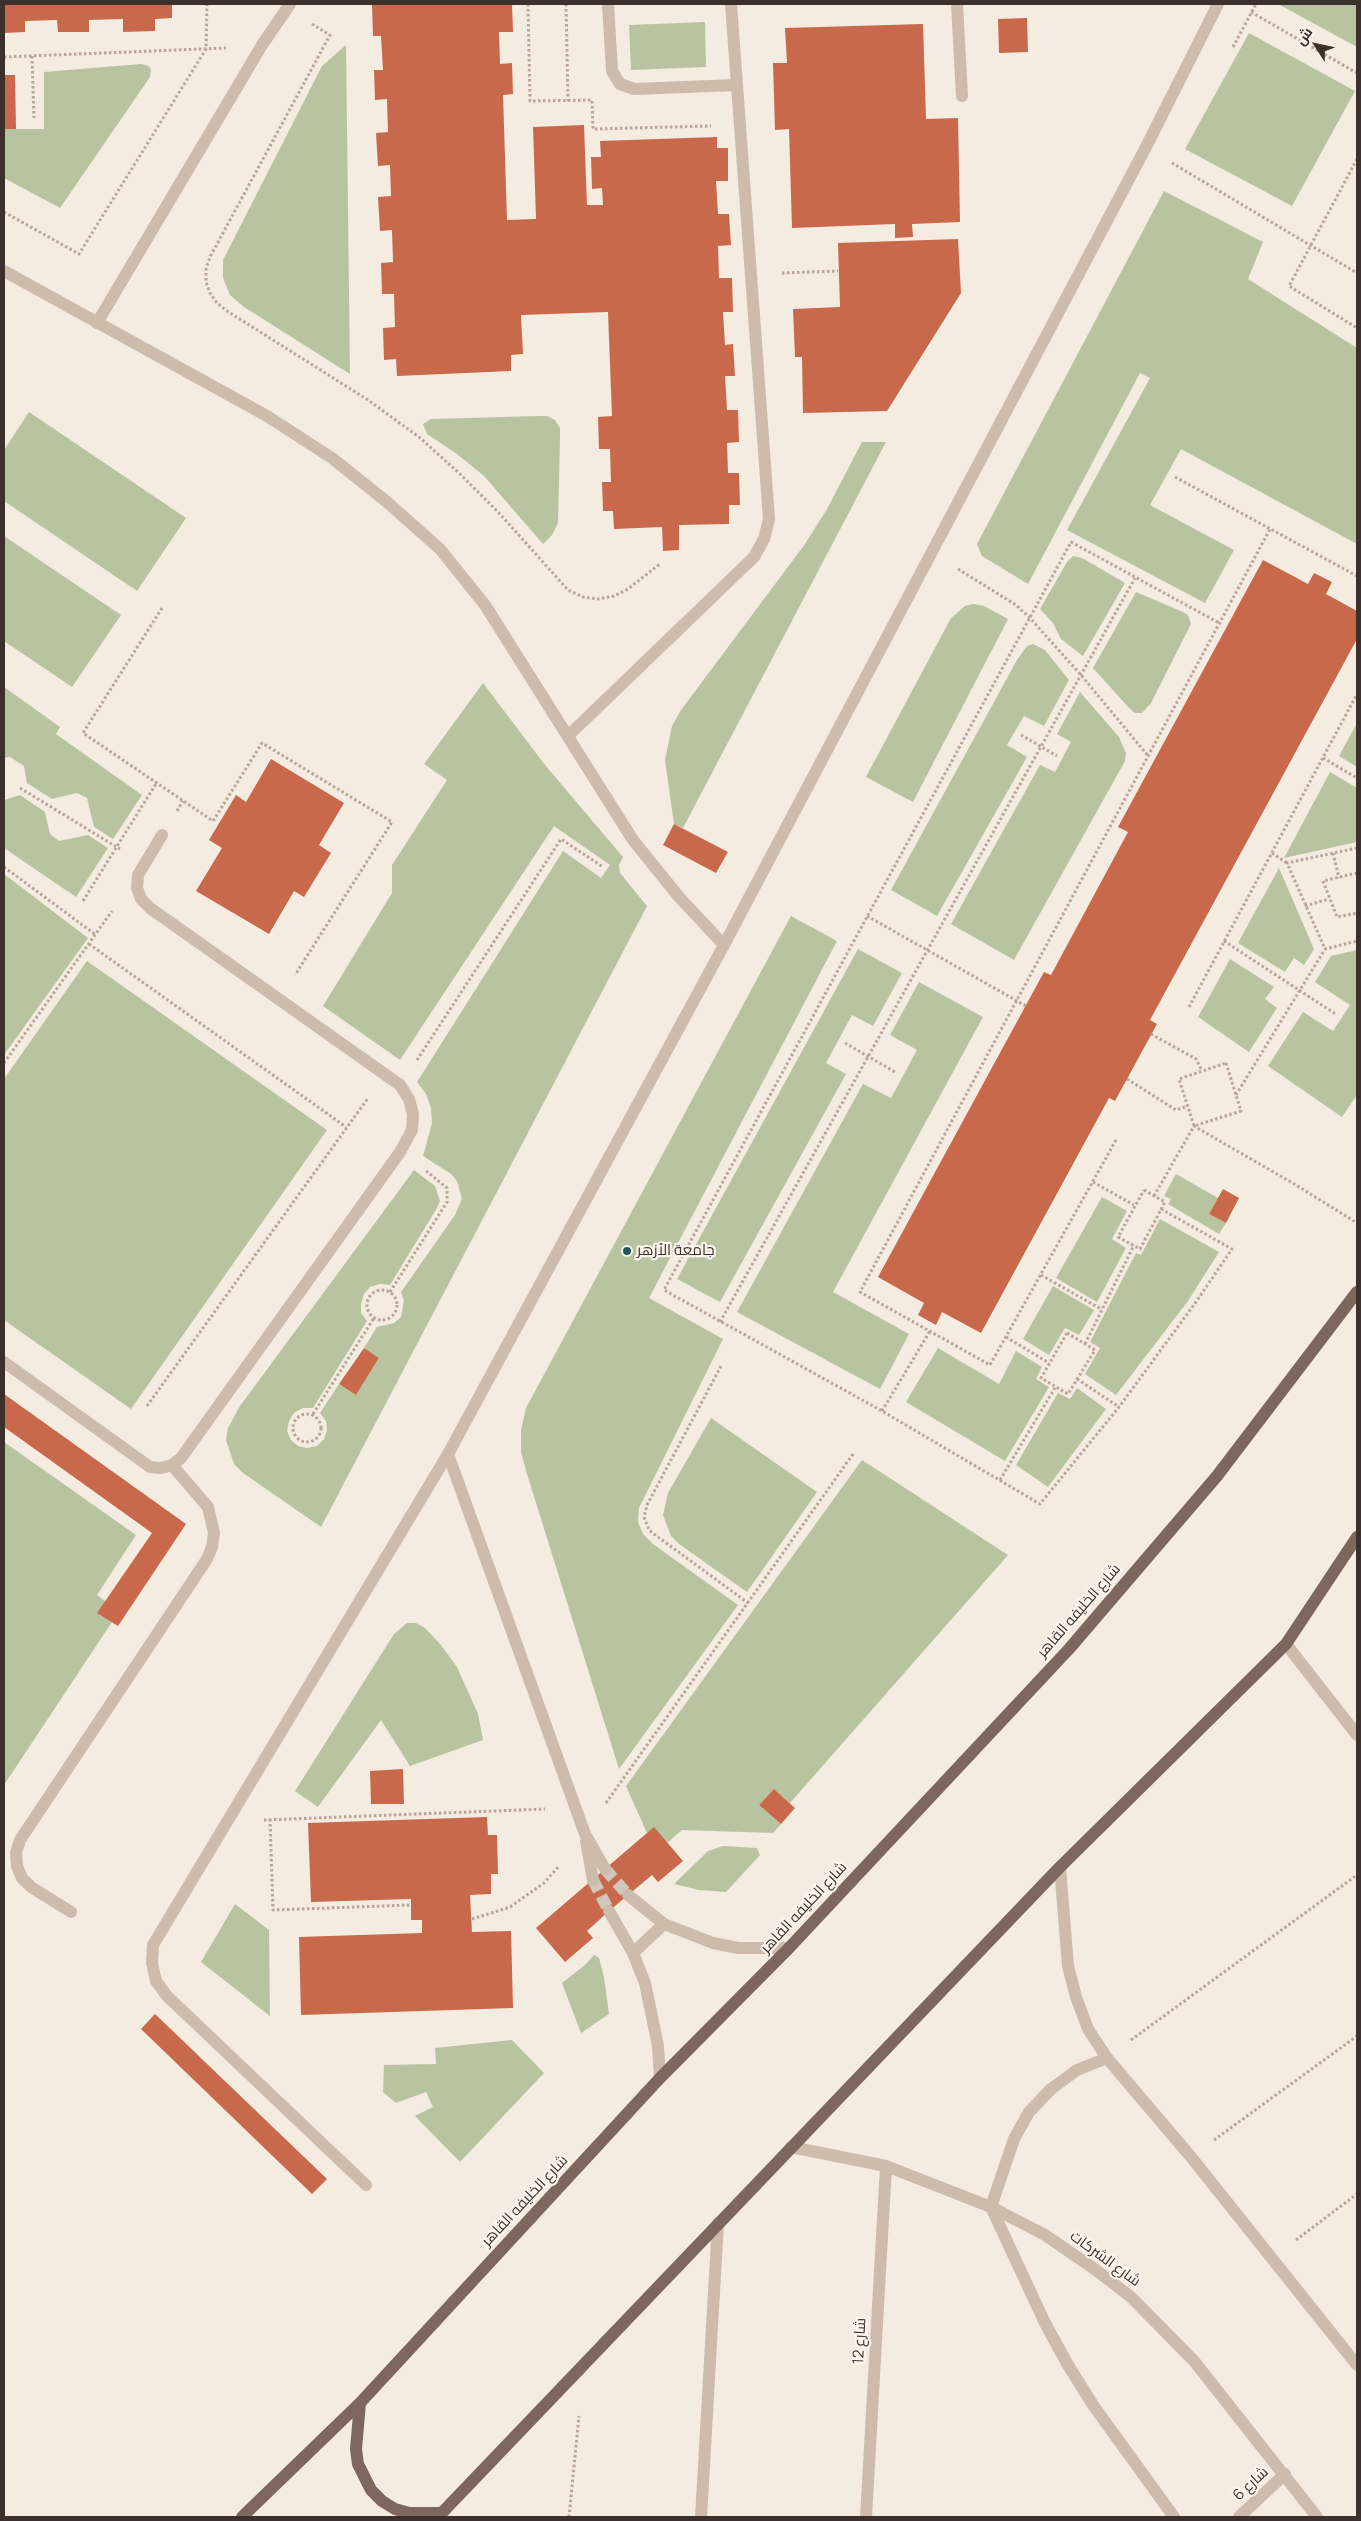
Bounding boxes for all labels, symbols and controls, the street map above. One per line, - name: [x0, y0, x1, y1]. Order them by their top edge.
- north arrow: [1291, 20, 1341, 70]
- text: ش: [1290, 23, 1316, 49]
- place label: جامعة الأزهر: [637, 1242, 715, 1260]
- marker: جامعة الأزهر: [621, 1245, 633, 1257]
- street label: شارع الخليفه القاهر: [1033, 1561, 1125, 1661]
- street label: شارع الخليفه القاهر: [757, 1859, 851, 1957]
- street label: شارع الخليفه القاهر: [478, 2152, 572, 2250]
- street label: شارع الشركات: [1066, 2227, 1144, 2291]
- street label: شارع 12: [850, 2317, 870, 2365]
- street label: شارع 6: [1230, 2463, 1272, 2505]

